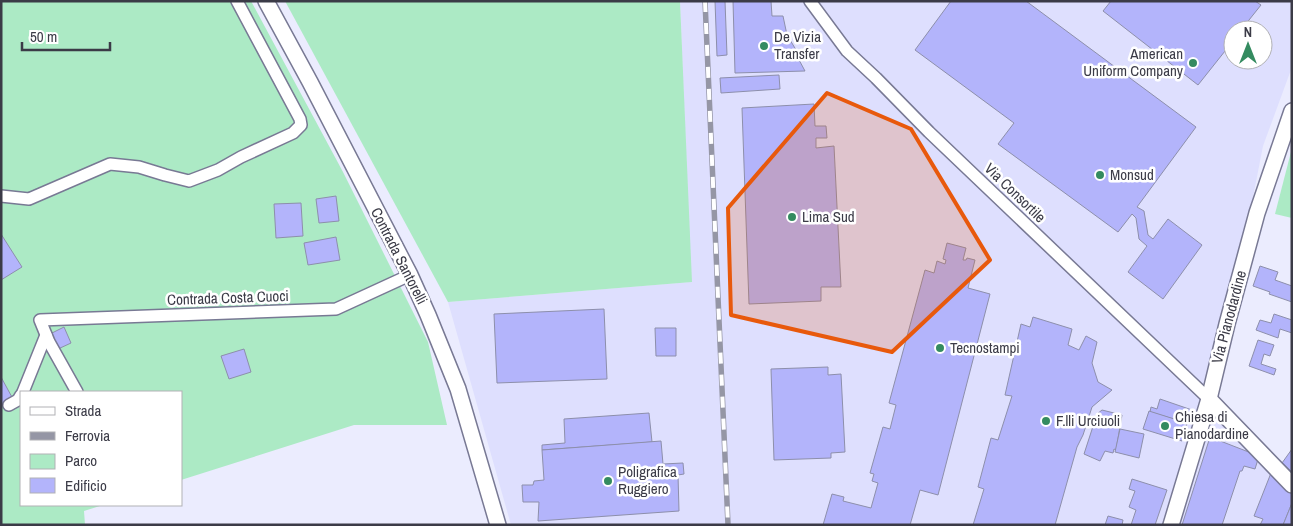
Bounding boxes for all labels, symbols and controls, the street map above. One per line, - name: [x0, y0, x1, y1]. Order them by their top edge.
- scale bar: [22, 20, 110, 52]
- north arrow: [1223, 20, 1273, 70]
- text: N: [1244, 23, 1252, 41]
- text: 50 m: [30, 26, 57, 47]
- place label: De Vizia Transfer: [774, 26, 821, 64]
- marker: De Vizia Transfer: [758, 40, 770, 52]
- place label: American Uniform Company: [1083, 43, 1184, 81]
- marker: American Uniform Company: [1187, 57, 1199, 69]
- street label: Via Consortile: [980, 158, 1051, 227]
- place label: Monsud: [1110, 164, 1154, 185]
- marker: Monsud: [1094, 169, 1106, 181]
- street label: Contrada Santorelli: [366, 204, 433, 308]
- place label: Lima Sud: [802, 206, 855, 227]
- marker: Lima Sud: [786, 211, 798, 223]
- street label: Via Pianodardine: [1206, 268, 1251, 366]
- street label: Contrada Costa Cuoci: [167, 285, 289, 310]
- place label: Tecnostampi: [950, 337, 1020, 358]
- marker: Tecnostampi: [934, 342, 946, 354]
- legend: [20, 391, 182, 506]
- text: Strada: [65, 400, 101, 421]
- place label: Chiesa di Pianodardine: [1175, 406, 1249, 444]
- place label: F.lli Urciuoli: [1056, 410, 1120, 431]
- marker: F.lli Urciuoli: [1040, 415, 1052, 427]
- marker: Chiesa di Pianodardine: [1159, 420, 1171, 432]
- text: Ferrovia: [65, 425, 110, 446]
- text: Parco: [65, 450, 97, 471]
- place label: Poligrafica Ruggiero: [618, 461, 677, 499]
- text: Edificio: [65, 475, 107, 496]
- marker: Poligrafica Ruggiero: [602, 475, 614, 487]

